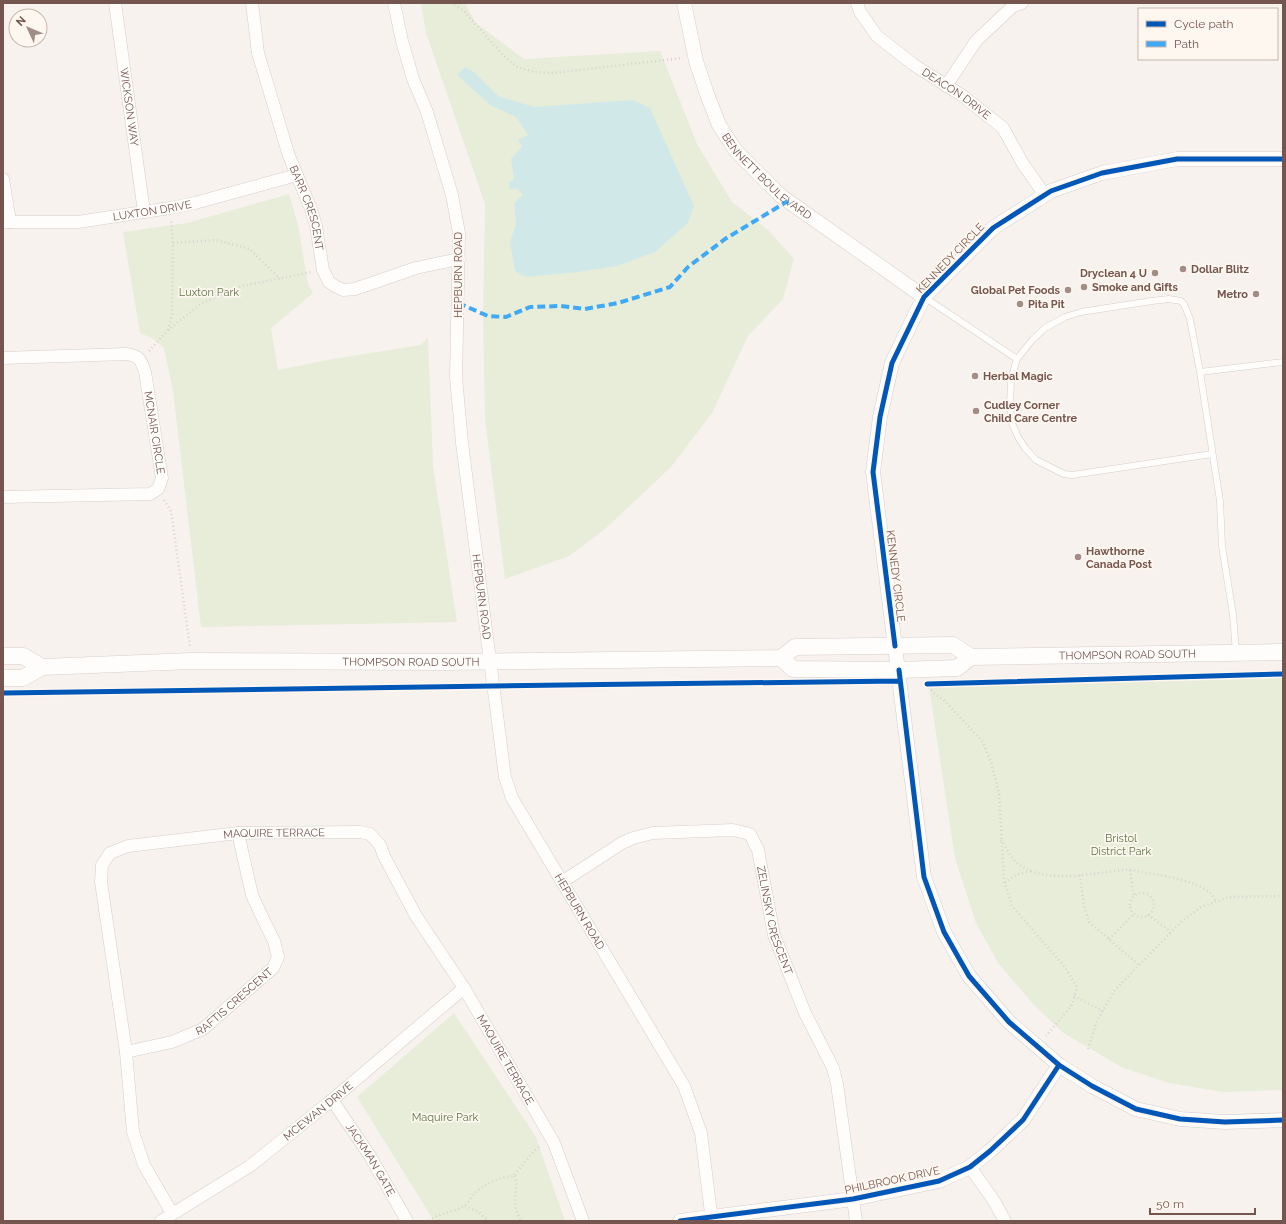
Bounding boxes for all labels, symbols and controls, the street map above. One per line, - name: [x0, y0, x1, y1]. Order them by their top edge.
- north arrow: [8, 8, 48, 48]
- legend: [1138, 8, 1278, 60]
- text: N: [14, 14, 29, 29]
- text: Cycle path: [1174, 17, 1233, 31]
- text: Path: [1174, 37, 1199, 51]
- street label: DEACON DRIVE: [919, 66, 993, 123]
- street label: WICKSON WAY: [117, 67, 141, 147]
- street label: BENNETT BOULEVARD: [719, 131, 814, 223]
- street label: BARR CRESCENT: [287, 163, 326, 252]
- street label: LUXTON DRIVE: [112, 198, 193, 224]
- street label: KENNEDY CIRCLE: [914, 220, 987, 296]
- street label: HEPBURN ROAD: [452, 232, 465, 318]
- place label: Dollar Blitz: [1191, 263, 1249, 276]
- marker: Dollar Blitz: [1178, 264, 1188, 274]
- place label: Dryclean 4 U: [1080, 267, 1147, 280]
- marker: Dryclean 4 U: [1150, 268, 1160, 278]
- place label: Smoke and Gifts: [1092, 281, 1178, 294]
- marker: Smoke and Gifts: [1079, 282, 1089, 292]
- place label: Global Pet Foods: [971, 284, 1061, 297]
- marker: Global Pet Foods: [1063, 285, 1073, 295]
- park label: Luxton Park: [179, 286, 239, 299]
- place label: Metro: [1217, 288, 1248, 301]
- marker: Metro: [1251, 289, 1261, 299]
- place label: Pita Pit: [1028, 298, 1065, 311]
- marker: Pita Pit: [1015, 299, 1025, 309]
- place label: Herbal Magic: [983, 370, 1053, 383]
- marker: Herbal Magic: [970, 371, 980, 381]
- street label: MCNAIR CIRCLE: [141, 390, 167, 476]
- place label: Cudley Corner Child Care Centre: [984, 399, 1078, 425]
- marker: Cudley Corner Child Care Centre: [971, 406, 981, 416]
- street label: KENNEDY CIRCLE: [883, 529, 908, 623]
- place label: Hawthorne Canada Post: [1086, 545, 1153, 571]
- marker: Hawthorne Canada Post: [1073, 552, 1083, 562]
- street label: HEPBURN ROAD: [469, 553, 493, 641]
- street label: THOMPSON ROAD SOUTH: [1059, 647, 1196, 663]
- street label: THOMPSON ROAD SOUTH: [342, 656, 480, 669]
- street label: MAQUIRE TERRACE: [223, 826, 325, 842]
- park label: Bristol District Park: [1091, 832, 1151, 858]
- street label: ZELINSKY CRESCENT: [754, 865, 795, 977]
- street label: HEPBURN ROAD: [552, 871, 607, 952]
- street label: RAFTIS CRESCENT: [194, 965, 276, 1038]
- street label: MAQUIRE TERRACE: [474, 1013, 536, 1107]
- street label: MCEWAN DRIVE: [281, 1079, 356, 1143]
- park label: Maquire Park: [412, 1111, 479, 1124]
- street label: JACKMAN GATE: [343, 1121, 398, 1199]
- street label: PHILBROOK DRIVE: [843, 1164, 941, 1197]
- scale bar: [1150, 1190, 1255, 1216]
- text: 50 m: [1156, 1197, 1184, 1211]

